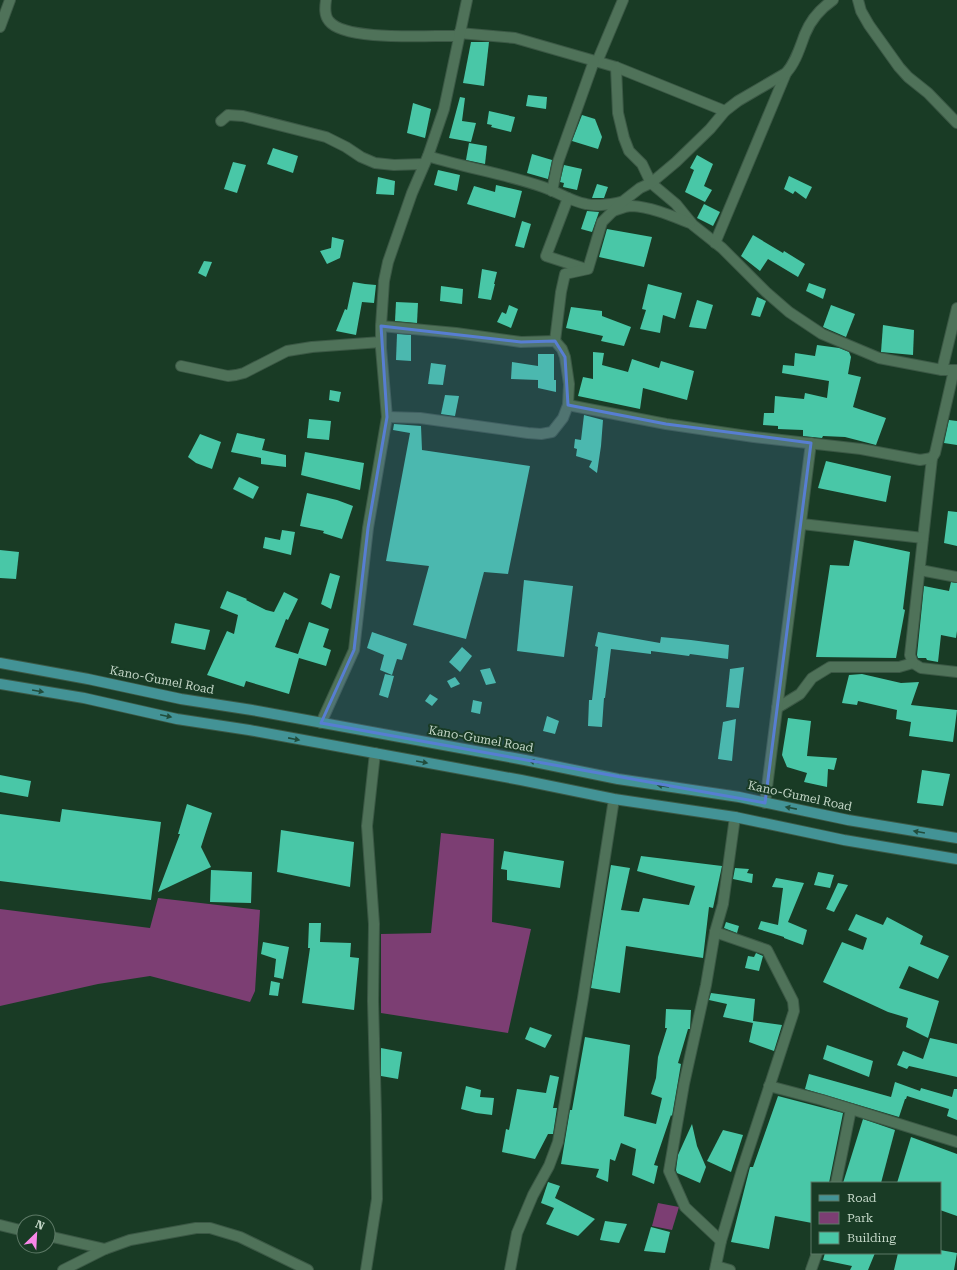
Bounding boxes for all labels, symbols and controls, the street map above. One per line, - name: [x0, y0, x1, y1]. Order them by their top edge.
- street label: Kano-Gumel Road: [109, 663, 216, 697]
- one-way arrow: [32, 688, 45, 694]
- one-way arrow: [160, 714, 172, 720]
- street label: Kano-Gumel Road: [427, 723, 535, 755]
- one-way arrow: [288, 736, 300, 742]
- one-way arrow: [529, 758, 541, 764]
- one-way arrow: [416, 759, 428, 765]
- street label: Kano-Gumel Road: [747, 778, 854, 814]
- one-way arrow: [657, 782, 669, 788]
- one-way arrow: [785, 805, 797, 811]
- one-way arrow: [912, 829, 925, 835]
- legend: [811, 1182, 941, 1254]
- text: Road: [847, 1191, 877, 1205]
- text: Park: [847, 1211, 874, 1225]
- north arrow: [16, 1214, 56, 1254]
- text: N: [33, 1218, 47, 1233]
- text: Building: [847, 1231, 896, 1245]

